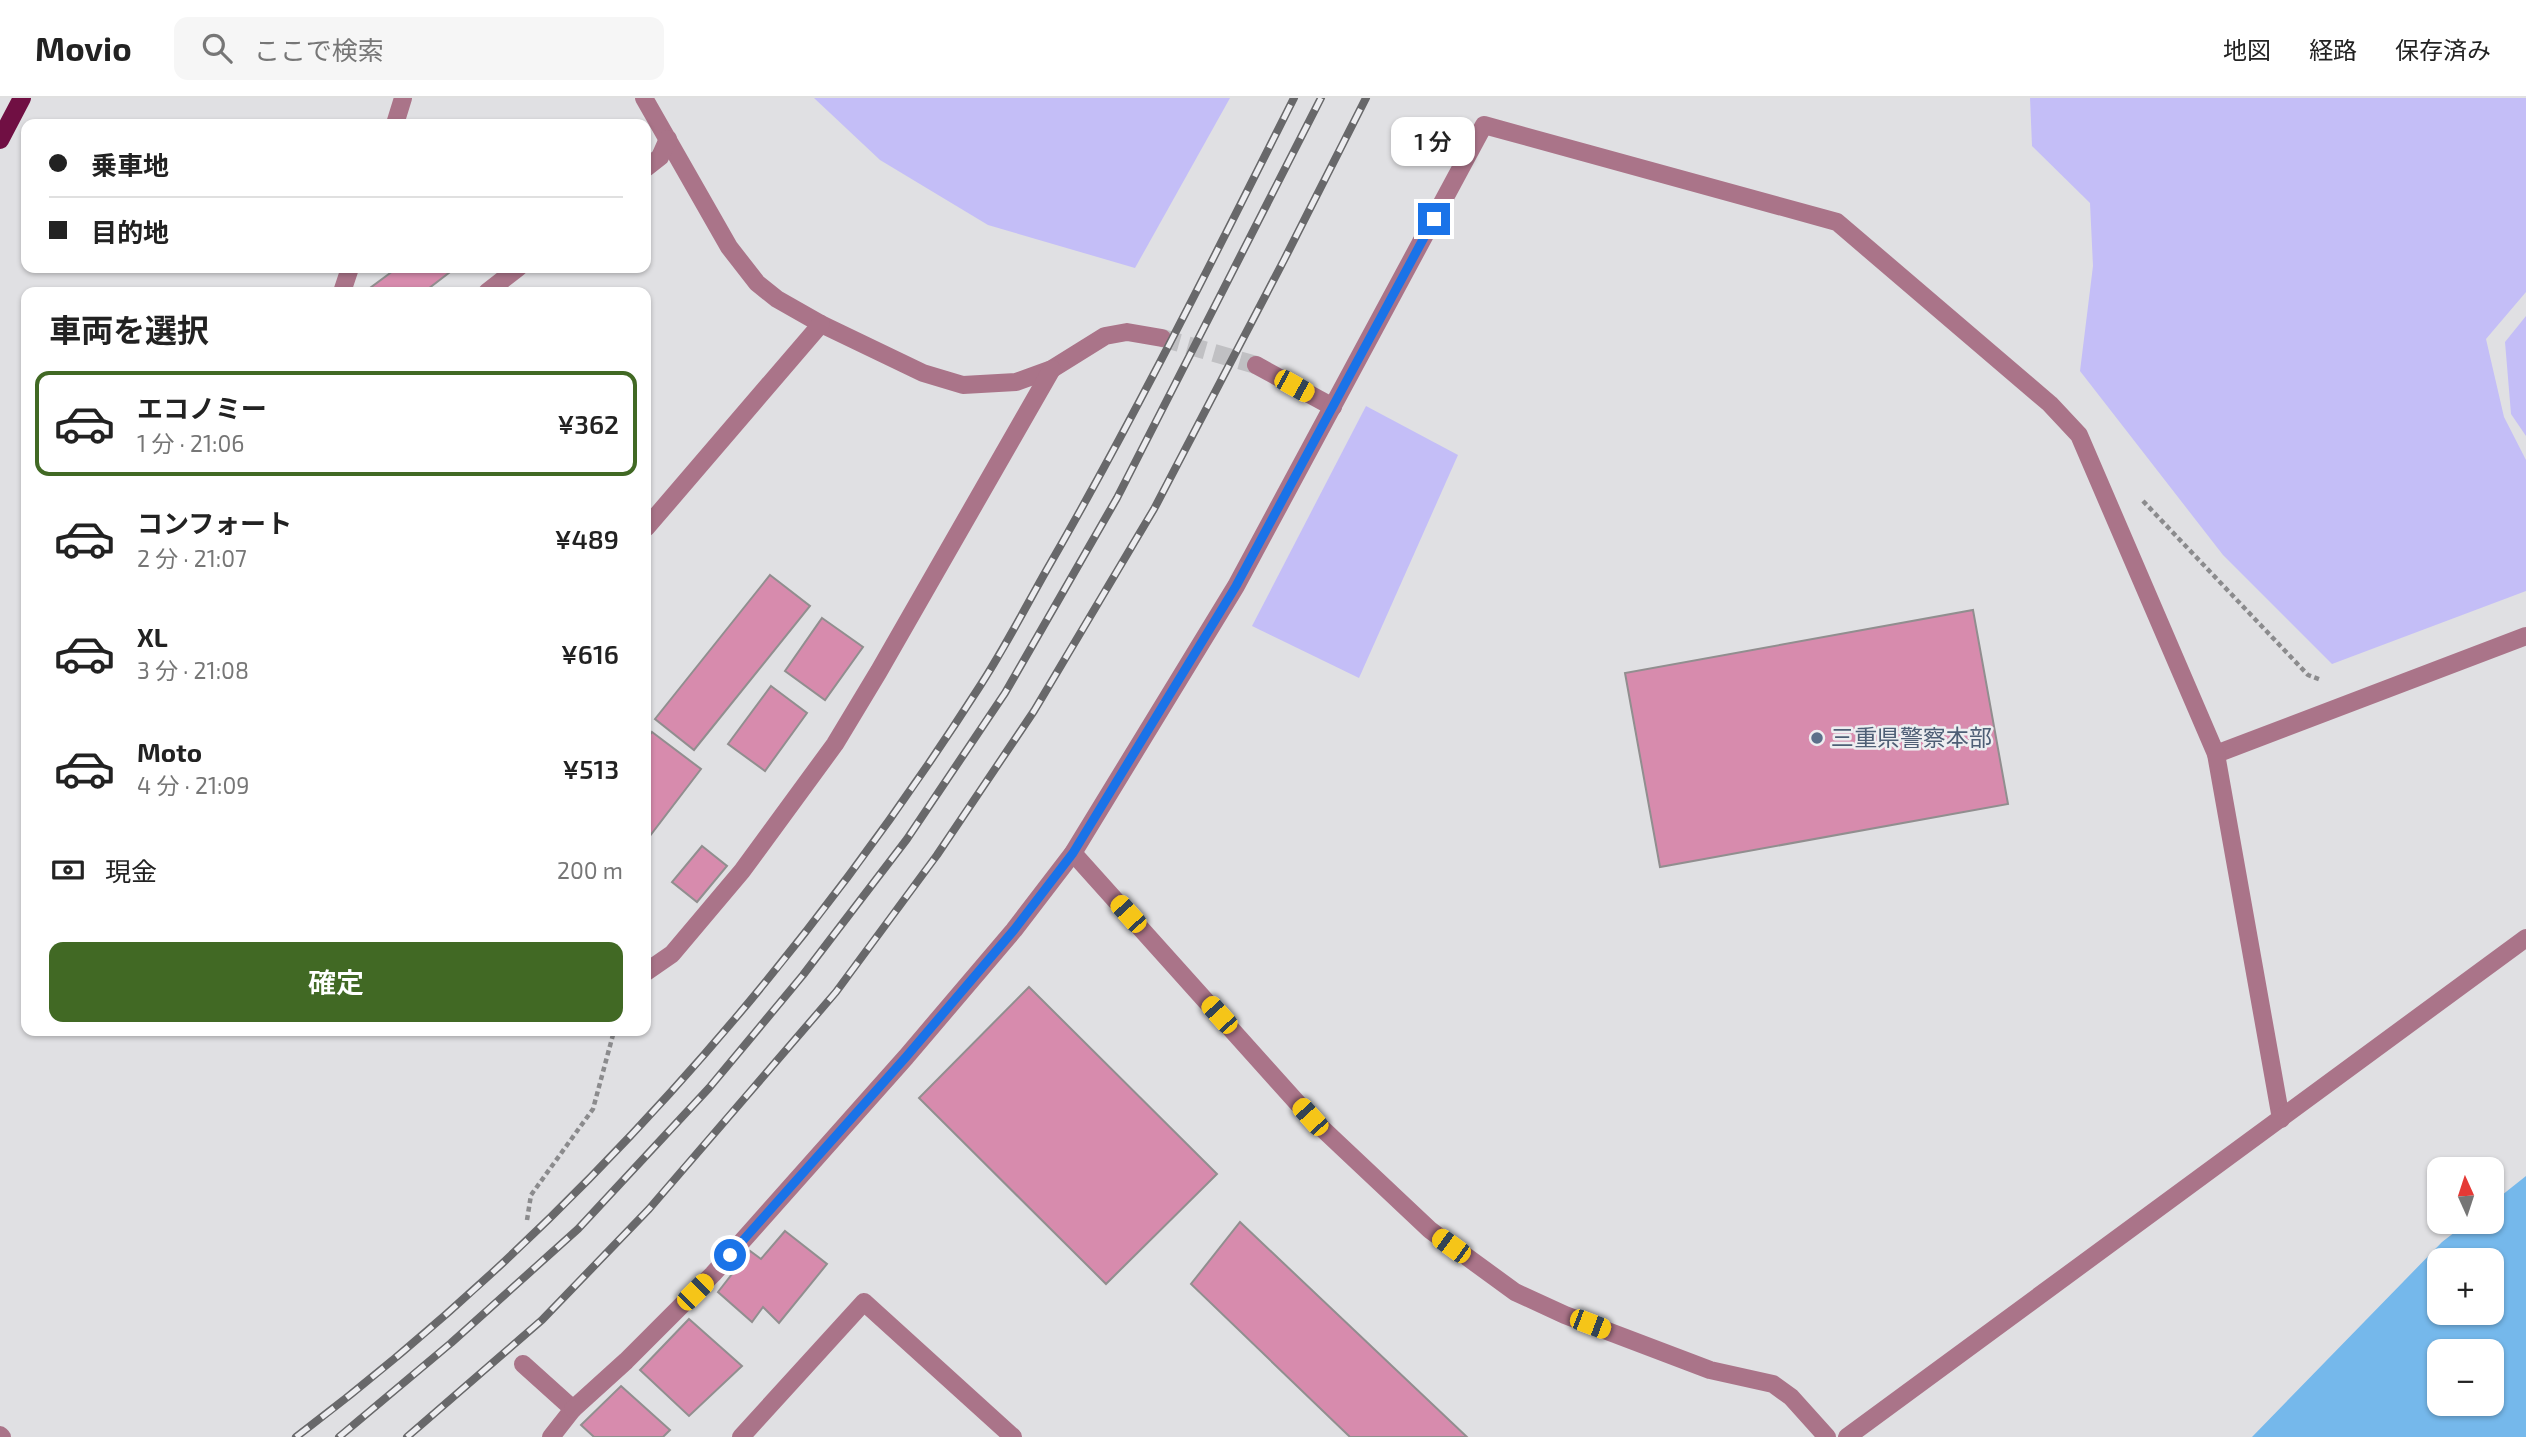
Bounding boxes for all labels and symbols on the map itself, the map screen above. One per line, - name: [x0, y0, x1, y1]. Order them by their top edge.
- callout: 1 分: [1392, 117, 1476, 166]
- route end: [1418, 203, 1450, 235]
- car: [1271, 367, 1318, 405]
- place label: 三重県警察本部: [1831, 723, 1992, 751]
- marker: 三重県警察本部: [1809, 730, 1825, 746]
- car: [1107, 891, 1150, 937]
- car: [1198, 992, 1241, 1038]
- car: [1289, 1094, 1332, 1140]
- north arrow: [2427, 1157, 2504, 1234]
- car: [1428, 1225, 1475, 1267]
- route start: [714, 1239, 746, 1271]
- car: [673, 1270, 718, 1314]
- car: [1567, 1307, 1614, 1341]

